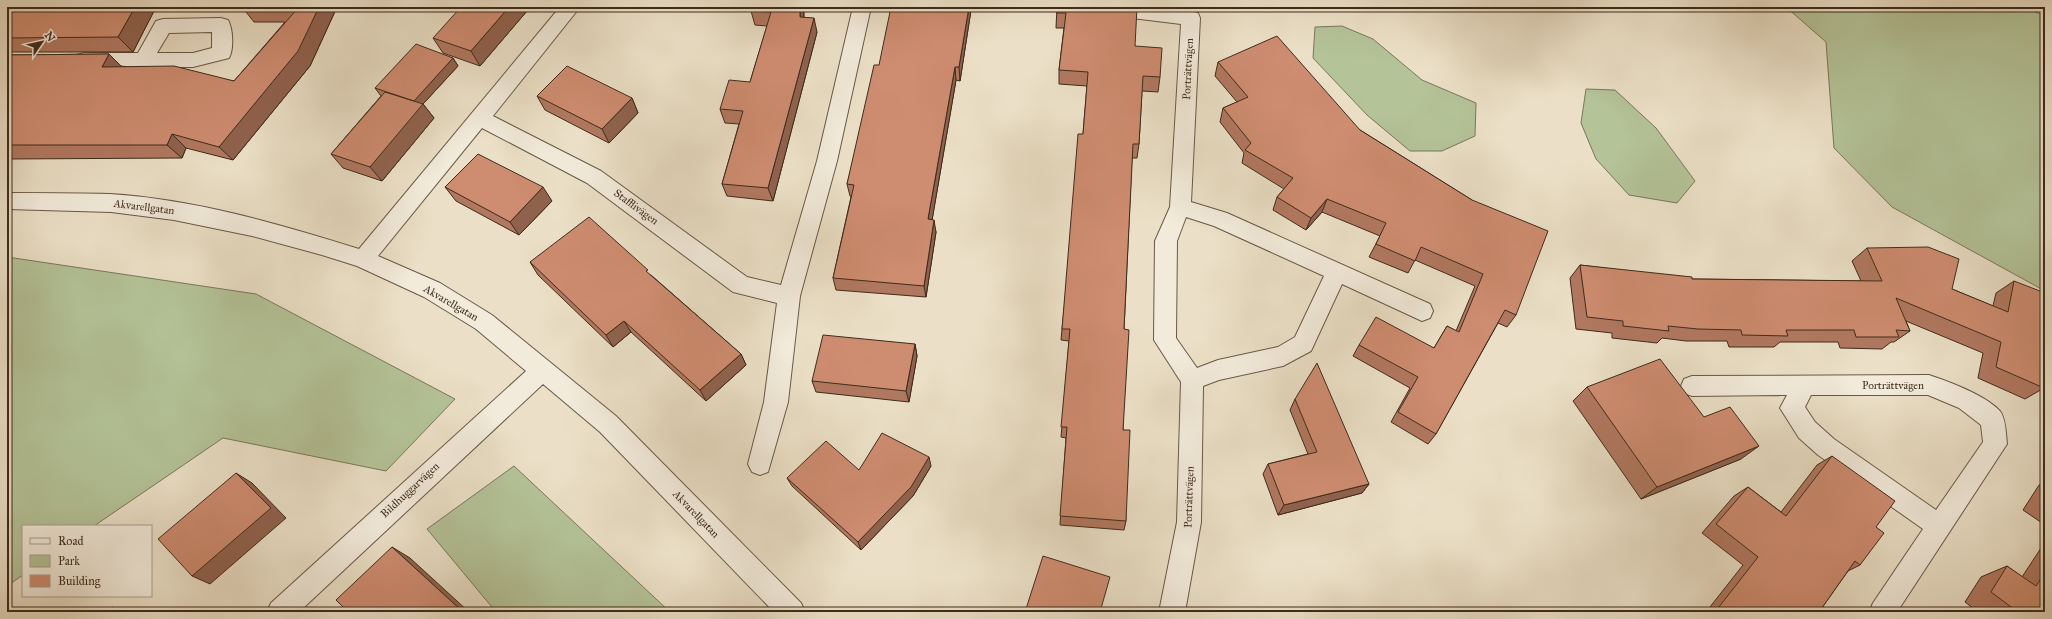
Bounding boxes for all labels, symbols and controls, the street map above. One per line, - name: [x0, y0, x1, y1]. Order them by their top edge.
- north arrow: [22, 22, 62, 62]
- text: N: [42, 29, 58, 45]
- street label: Porträttvägen: [1180, 38, 1196, 100]
- street label: Stafflivägen: [611, 186, 661, 228]
- street label: Akvarellgatan: [112, 197, 175, 217]
- street label: Akvarellgatan: [420, 282, 481, 324]
- street label: Porträttvägen: [1862, 379, 1924, 392]
- street label: Bildhuggarvägen: [378, 460, 442, 520]
- street label: Porträttvägen: [1181, 466, 1197, 528]
- street label: Akvarellgatan: [669, 487, 722, 541]
- legend: [22, 525, 152, 597]
- text: Road: [58, 534, 84, 548]
- text: Park: [58, 554, 80, 568]
- text: Building: [58, 574, 101, 589]

